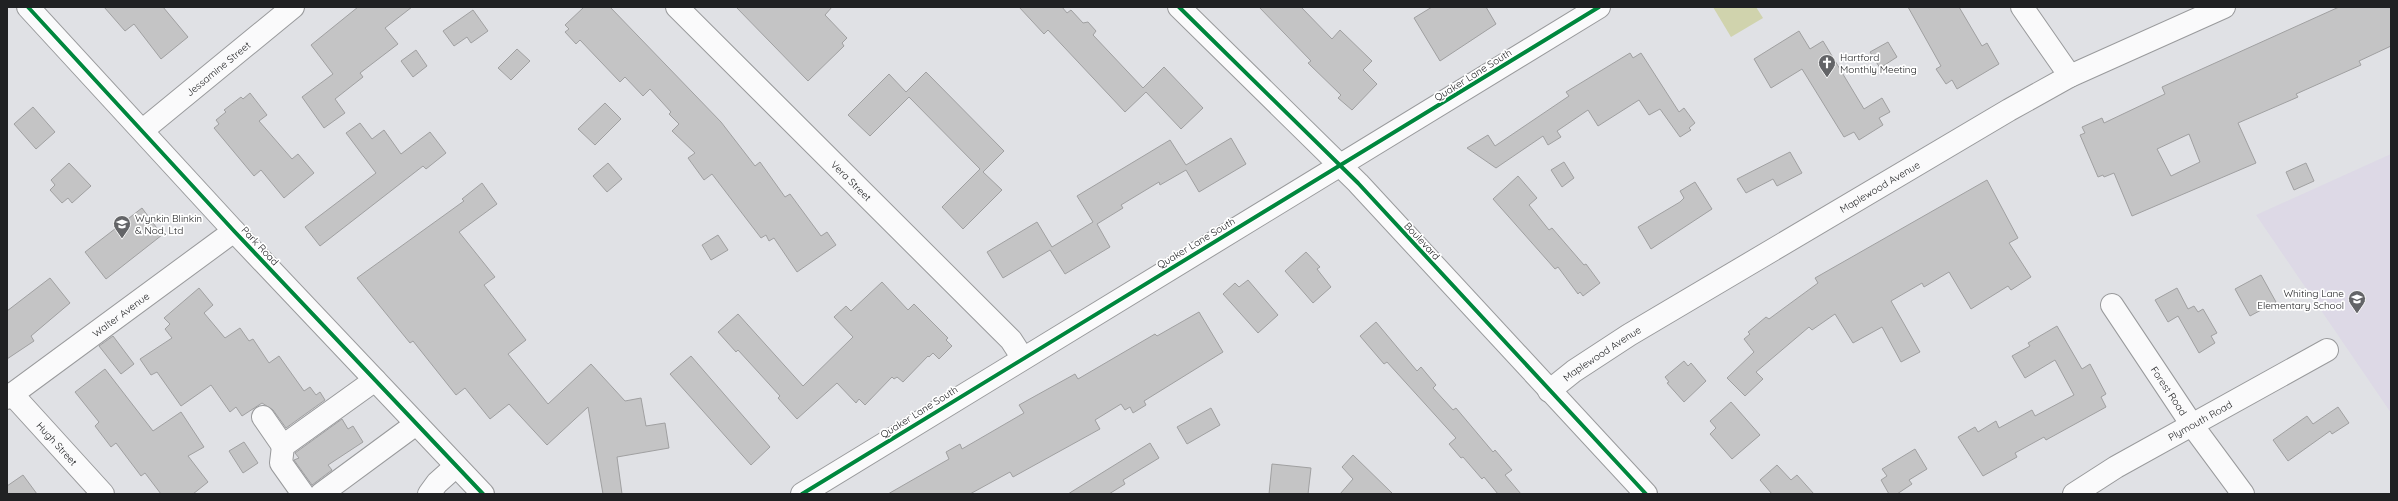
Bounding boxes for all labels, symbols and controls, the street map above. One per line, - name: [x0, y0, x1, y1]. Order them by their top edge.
- street label: Jessamine Street: [183, 38, 253, 99]
- street label: Quaker Lane South: [1432, 46, 1514, 104]
- place label: Hartford Monthly Meeting: [1840, 51, 1917, 76]
- church icon: Hartford Monthly Meeting: [1817, 53, 1837, 78]
- street label: Vera Street: [828, 158, 875, 204]
- street label: Maplewood Avenue: [1837, 158, 1922, 215]
- place label: Wynkin Blinkin & Nod, Ltd: [135, 212, 202, 237]
- school or university icon: Wynkin Blinkin & Nod, Ltd: [112, 214, 132, 239]
- street label: Quaker Lane South: [1155, 215, 1237, 271]
- street label: Boulevard: [1401, 219, 1443, 263]
- street label: Park Road: [239, 224, 281, 268]
- place label: Whiting Lane Elementary School: [2257, 287, 2344, 312]
- street label: Walter Avenue: [89, 289, 152, 340]
- school or university icon: Whiting Lane Elementary School: [2347, 289, 2367, 314]
- street label: Maplewood Avenue: [1560, 323, 1644, 384]
- street label: Forest Road: [2148, 364, 2190, 418]
- street label: Quaker Lane South: [878, 383, 960, 441]
- street label: Plymouth Road: [2166, 397, 2234, 443]
- street label: Hugh Street: [34, 419, 81, 469]

